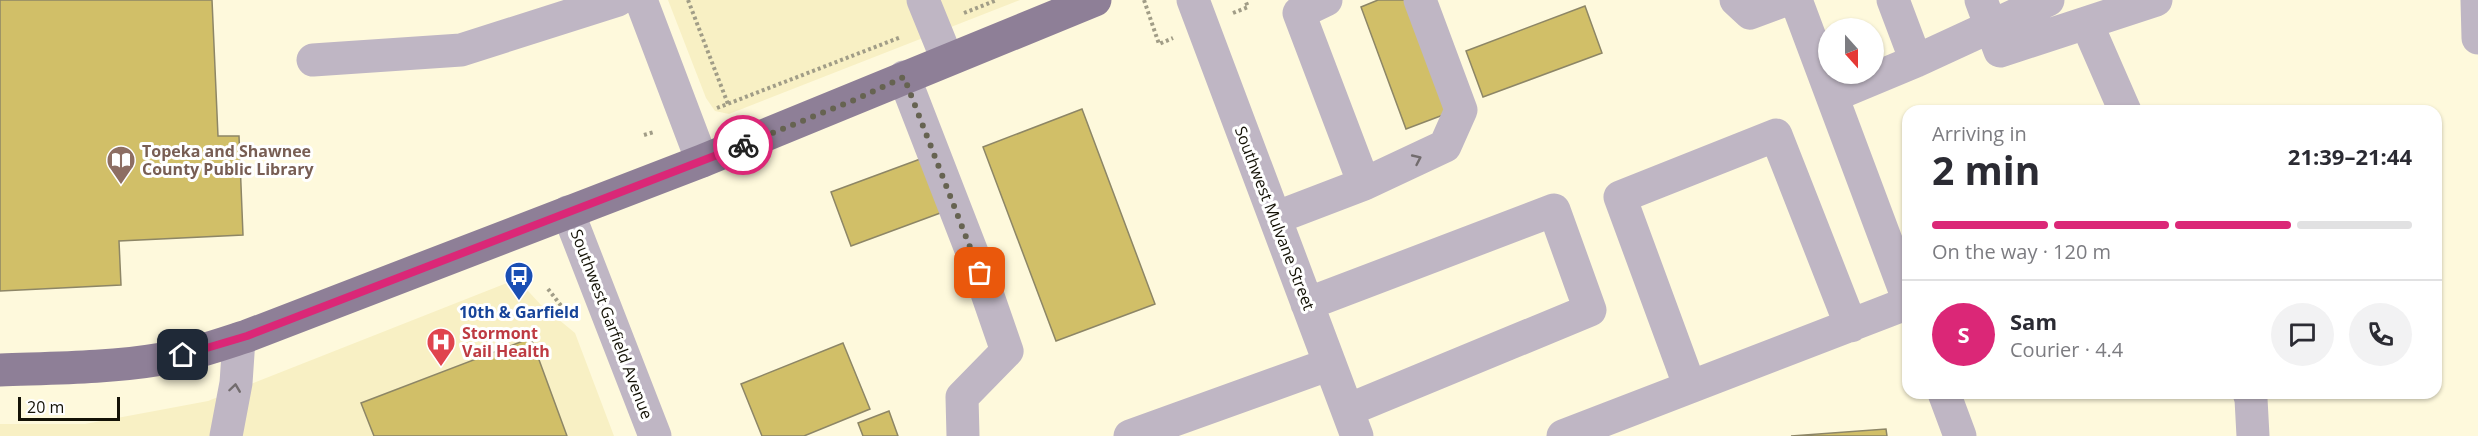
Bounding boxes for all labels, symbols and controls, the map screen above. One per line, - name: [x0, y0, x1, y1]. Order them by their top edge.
- north arrow: [1818, 18, 1884, 84]
- map controls: [1818, 18, 1884, 84]
- courier: [713, 115, 773, 175]
- text: Arriving in: [1932, 120, 2027, 147]
- street label: Southwest Mulvane Street: [1230, 123, 1320, 313]
- icon: bike: [727, 129, 760, 162]
- place label: Topeka and Shawnee County Public Library: [142, 140, 314, 180]
- text: 21:39–21:44: [2288, 141, 2412, 171]
- text: 2 min: [1932, 143, 2040, 196]
- library icon: Topeka and Shawnee County Public Library: [105, 144, 137, 186]
- one-way arrow: [1410, 155, 1421, 167]
- street label: Southwest Garfield Avenue: [566, 226, 658, 422]
- text: On the way · 120 m: [1932, 238, 2111, 265]
- pin: [954, 247, 1005, 298]
- icon: bag: [963, 256, 996, 289]
- bus stop icon: 10th & Garfield: [503, 260, 535, 302]
- place label: 10th & Garfield: [459, 301, 579, 323]
- button: chat: [2271, 303, 2334, 366]
- button: phone: [2349, 303, 2412, 366]
- text: Sam: [2010, 306, 2057, 336]
- text: S: [1957, 319, 1970, 349]
- place label: Stormont Vail Health: [462, 322, 550, 362]
- hospital icon: Stormont Vail Health: [425, 326, 457, 368]
- pin: [157, 329, 208, 380]
- text: Courier · 4.4: [2010, 336, 2123, 363]
- icon: home: [166, 338, 199, 371]
- one-way arrow: [228, 383, 240, 392]
- scale bar: [18, 394, 120, 422]
- text: 20 m: [27, 396, 64, 418]

